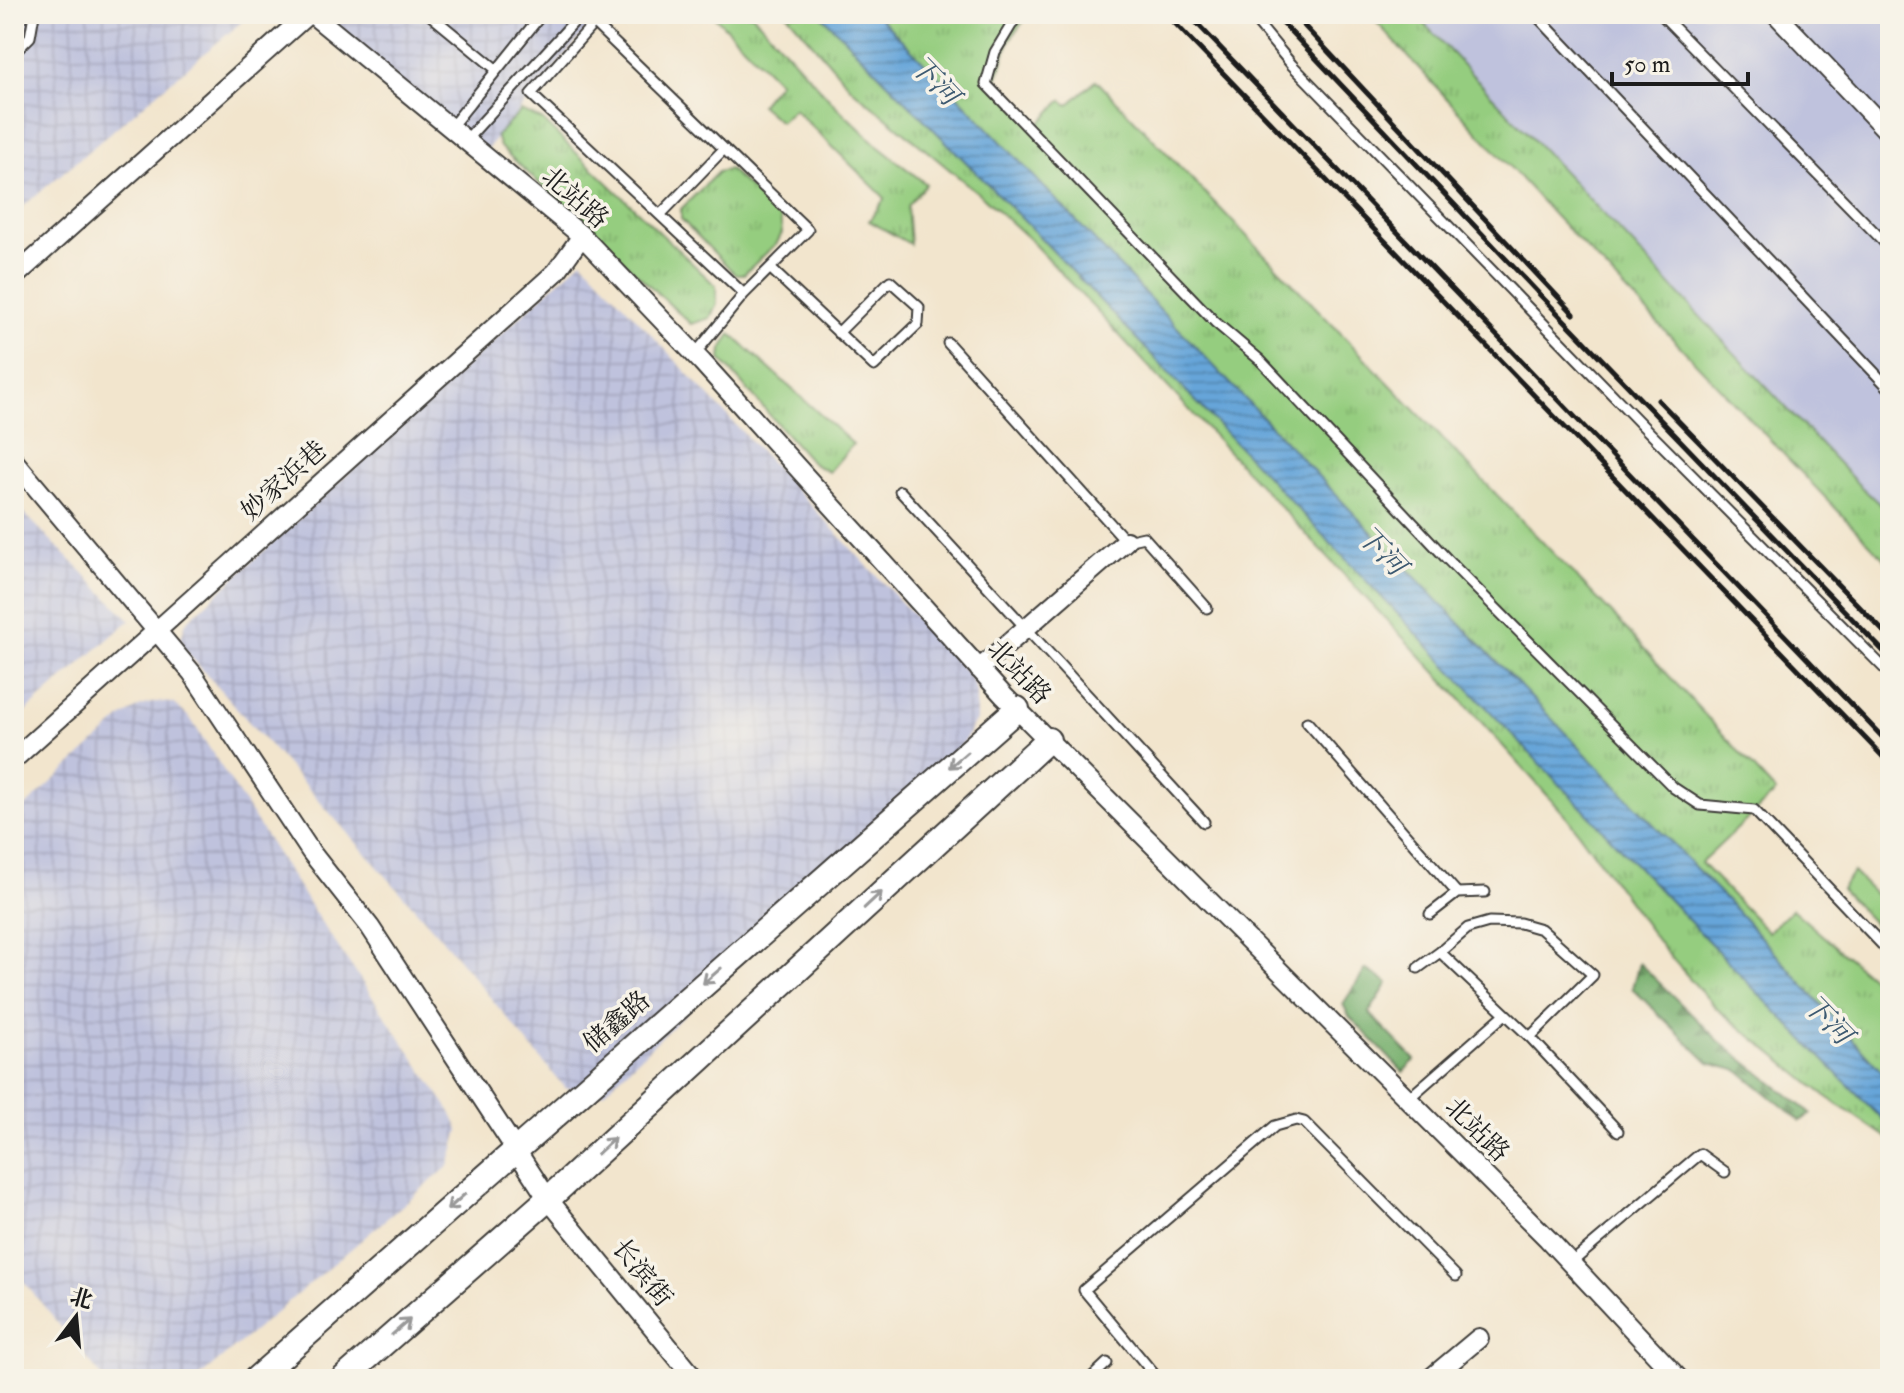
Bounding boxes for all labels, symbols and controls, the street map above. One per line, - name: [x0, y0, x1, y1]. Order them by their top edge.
- scale bar: [1612, 36, 1748, 86]
- water label: 下河: [902, 49, 970, 117]
- text: 50 m: [1624, 49, 1671, 80]
- street label: 北站路: [535, 160, 615, 236]
- street label: 妙家浜巷: [235, 434, 333, 528]
- water label: 下河: [1349, 519, 1417, 587]
- street label: 北站路: [980, 633, 1058, 711]
- one-way arrow: [948, 751, 969, 769]
- one-way arrow: [863, 891, 883, 910]
- one-way arrow: [703, 967, 723, 985]
- street label: 储鑫路: [577, 984, 657, 1060]
- water label: 下河: [1795, 988, 1863, 1056]
- street label: 北站路: [1438, 1091, 1516, 1169]
- one-way arrow: [595, 1138, 615, 1156]
- one-way arrow: [446, 1193, 466, 1211]
- street label: 长滨街: [605, 1233, 679, 1313]
- north arrow: [36, 1277, 116, 1357]
- text: 北: [67, 1282, 96, 1315]
- one-way arrow: [391, 1318, 411, 1336]

